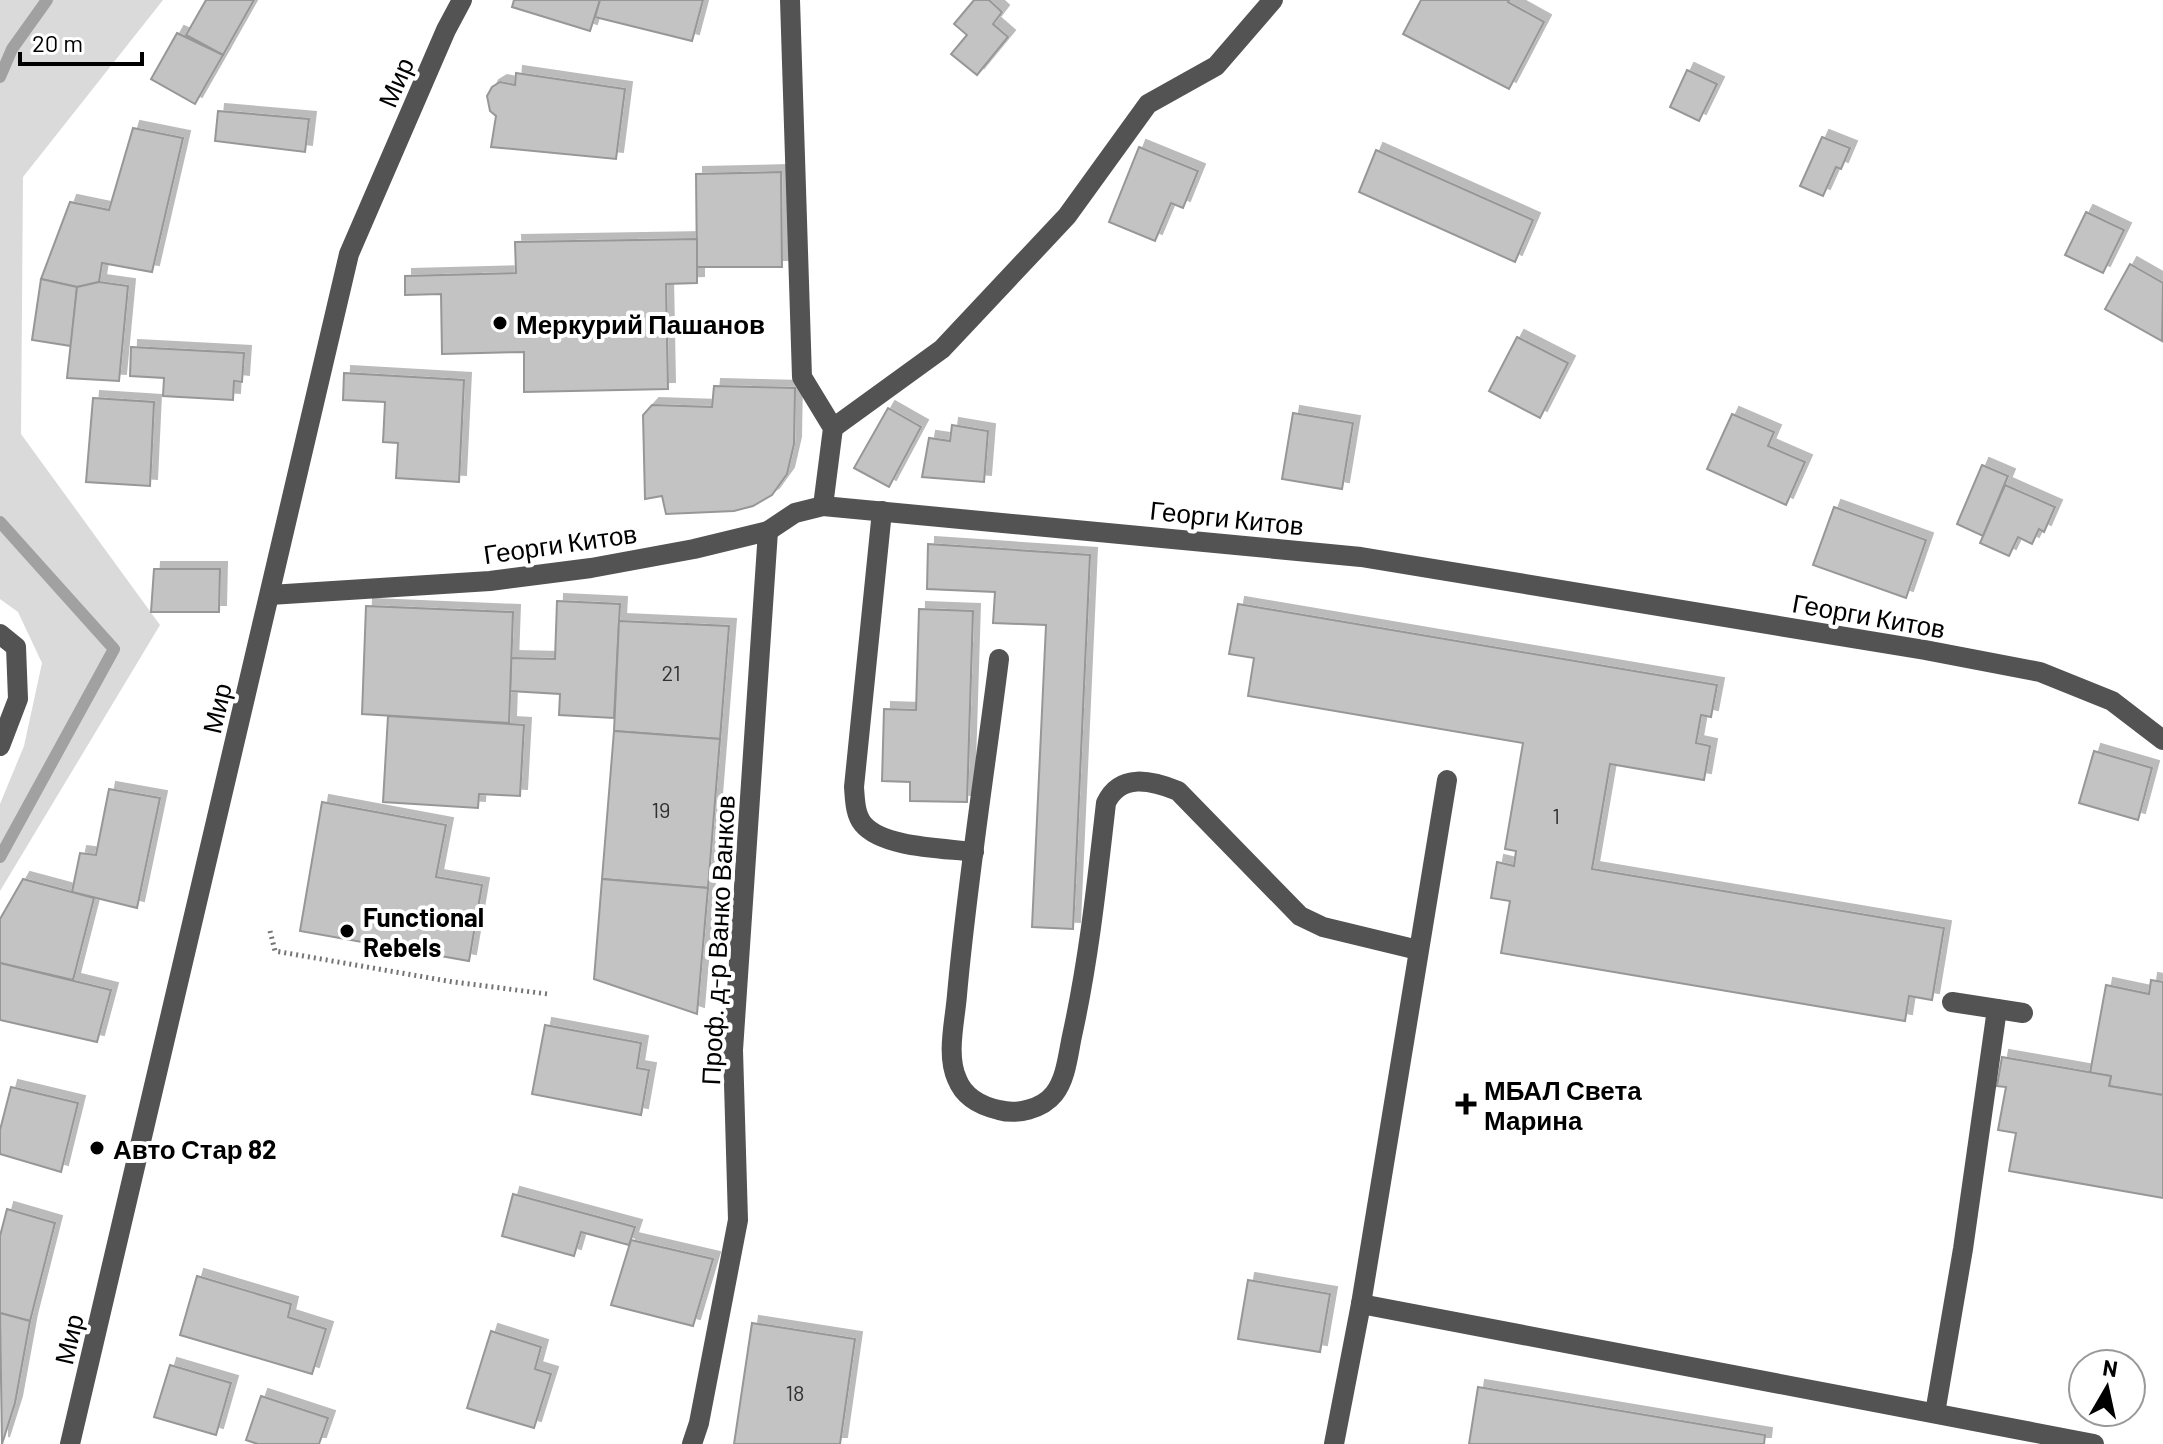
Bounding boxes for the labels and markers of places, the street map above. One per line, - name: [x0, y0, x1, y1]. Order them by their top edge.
- place label: Меркурий Пашанов: [516, 308, 765, 339]
- marker: Меркурий Пашанов: [491, 314, 509, 332]
- place label: Functional Rebels: [363, 901, 484, 962]
- marker: Functional Rebels: [338, 922, 356, 940]
- place label: МБАЛ Света Марина: [1484, 1074, 1642, 1135]
- marker: МБАЛ Света Марина: [1455, 1093, 1477, 1115]
- place label: Авто Стар 82: [113, 1133, 277, 1164]
- marker: Авто Стар 82: [88, 1139, 106, 1157]

